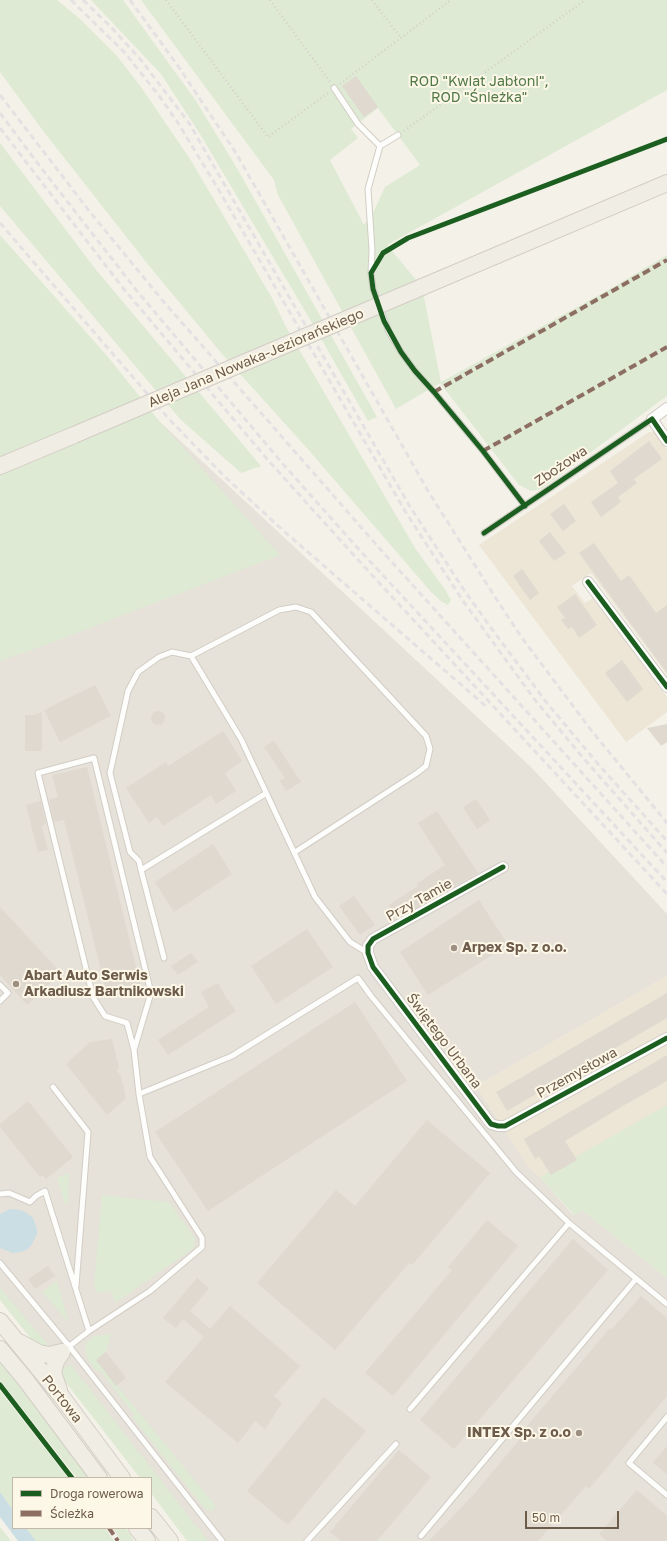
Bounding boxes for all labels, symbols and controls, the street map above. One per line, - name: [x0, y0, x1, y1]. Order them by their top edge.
- park label: ROD "Kwiat Jabłoni", ROD "Śnieżka": [409, 74, 549, 106]
- street label: Aleja Jana Nowaka-Jeziorańskiego: [146, 305, 366, 411]
- street label: Zbożowa: [532, 442, 590, 490]
- street label: Przy Tamie: [383, 875, 455, 925]
- place label: Arpex Sp. z o.o.: [462, 940, 567, 956]
- marker: Arpex Sp. z o.o.: [449, 943, 459, 953]
- place label: Abart Auto Serwis Arkadiusz Bartnikowski: [24, 968, 184, 1000]
- marker: Abart Auto Serwis Arkadiusz Bartnikowski: [11, 979, 21, 989]
- street label: Świętego Urbana: [403, 990, 485, 1092]
- street label: Przemysłowa: [534, 1044, 620, 1102]
- street label: Portowa: [38, 1372, 86, 1426]
- place label: INTEX Sp. z o.o: [467, 1425, 571, 1441]
- marker: INTEX Sp. z o.o: [574, 1428, 584, 1438]
- legend: [12, 1477, 152, 1529]
- text: Droga rowerowa: [50, 1486, 143, 1501]
- scale bar: [527, 1503, 621, 1529]
- text: Ścieżka: [50, 1506, 94, 1521]
- text: 50 m: [532, 1510, 560, 1525]

